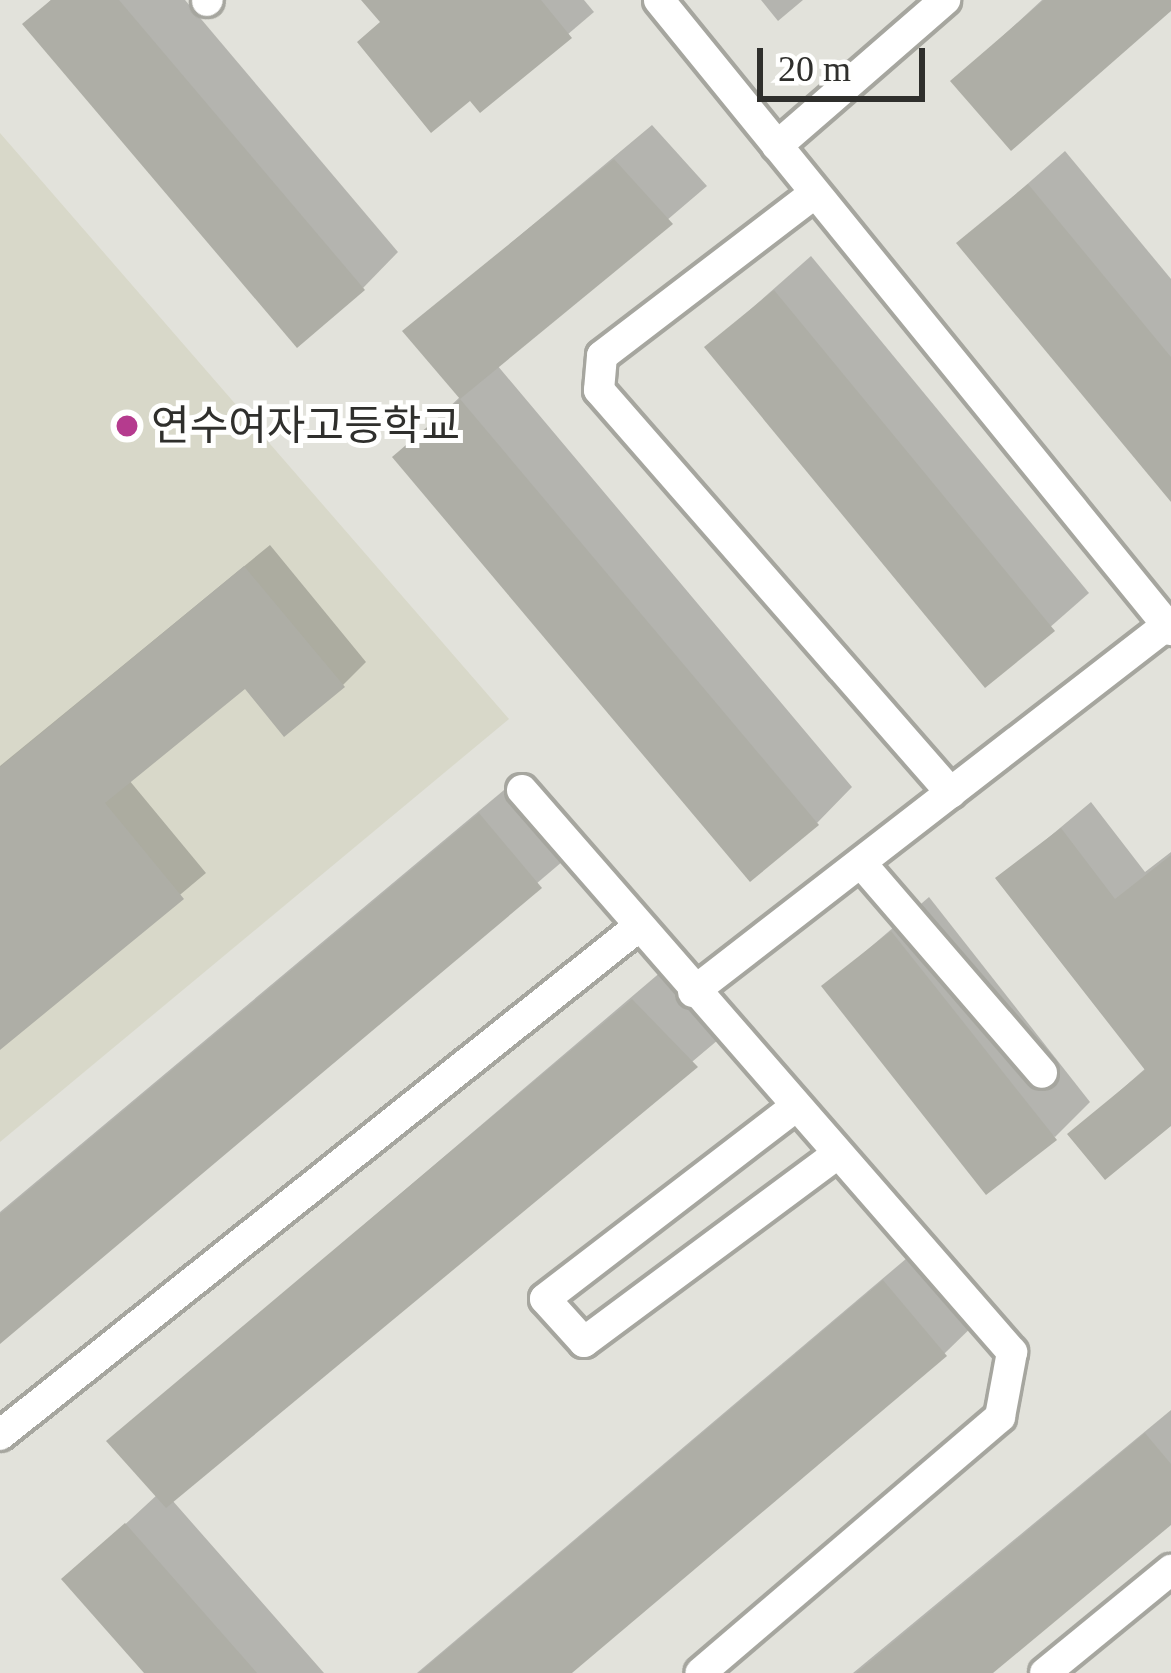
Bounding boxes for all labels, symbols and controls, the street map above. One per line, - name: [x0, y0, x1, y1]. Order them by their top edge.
- scale bar: [763, 24, 931, 98]
- text: 20 m: [778, 49, 851, 89]
- place label: 연수여자고등학교: [151, 401, 460, 451]
- marker: 연수여자고등학교: [114, 413, 140, 439]

